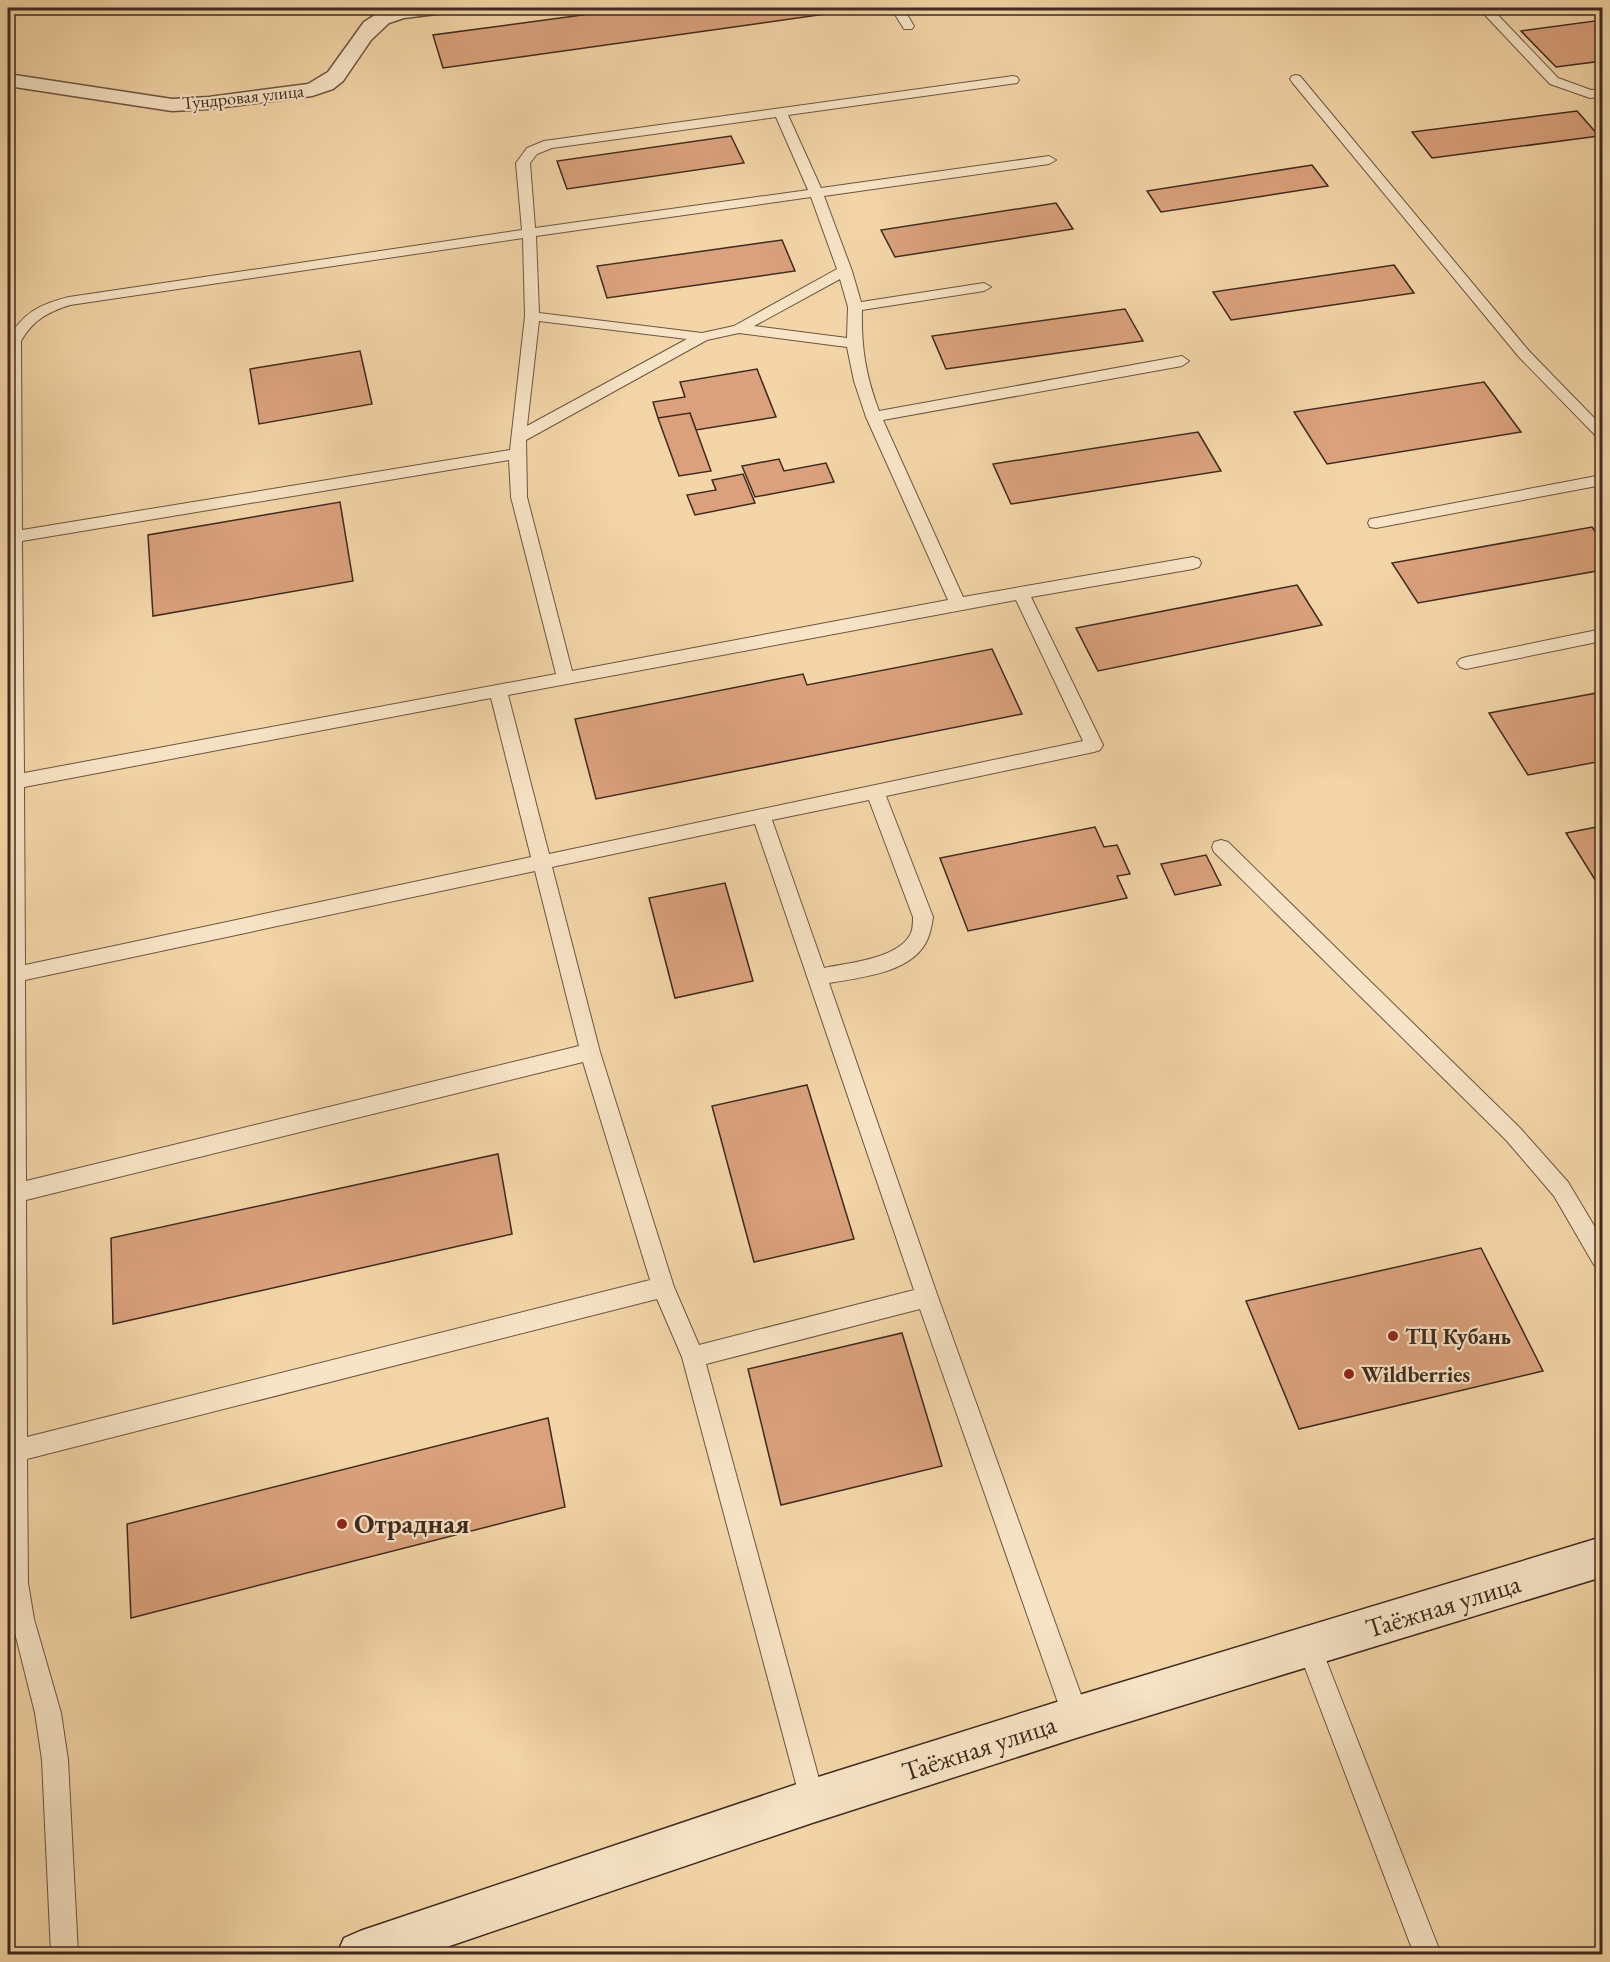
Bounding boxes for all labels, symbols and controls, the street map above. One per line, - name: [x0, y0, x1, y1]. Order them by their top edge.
- street label: Тундровая улица: [181, 79, 306, 114]
- place label: ТЦ Кубань: [1405, 1322, 1511, 1351]
- marker: ТЦ Кубань: [1386, 1329, 1400, 1343]
- place label: Wildberries: [1361, 1360, 1470, 1389]
- marker: Wildberries: [1342, 1367, 1356, 1381]
- place label: Отрадная: [354, 1506, 469, 1541]
- marker: Отрадная: [335, 1517, 349, 1531]
- street label: Таёжная улица: [1361, 1565, 1525, 1646]
- street label: Таёжная улица: [897, 1706, 1061, 1789]

